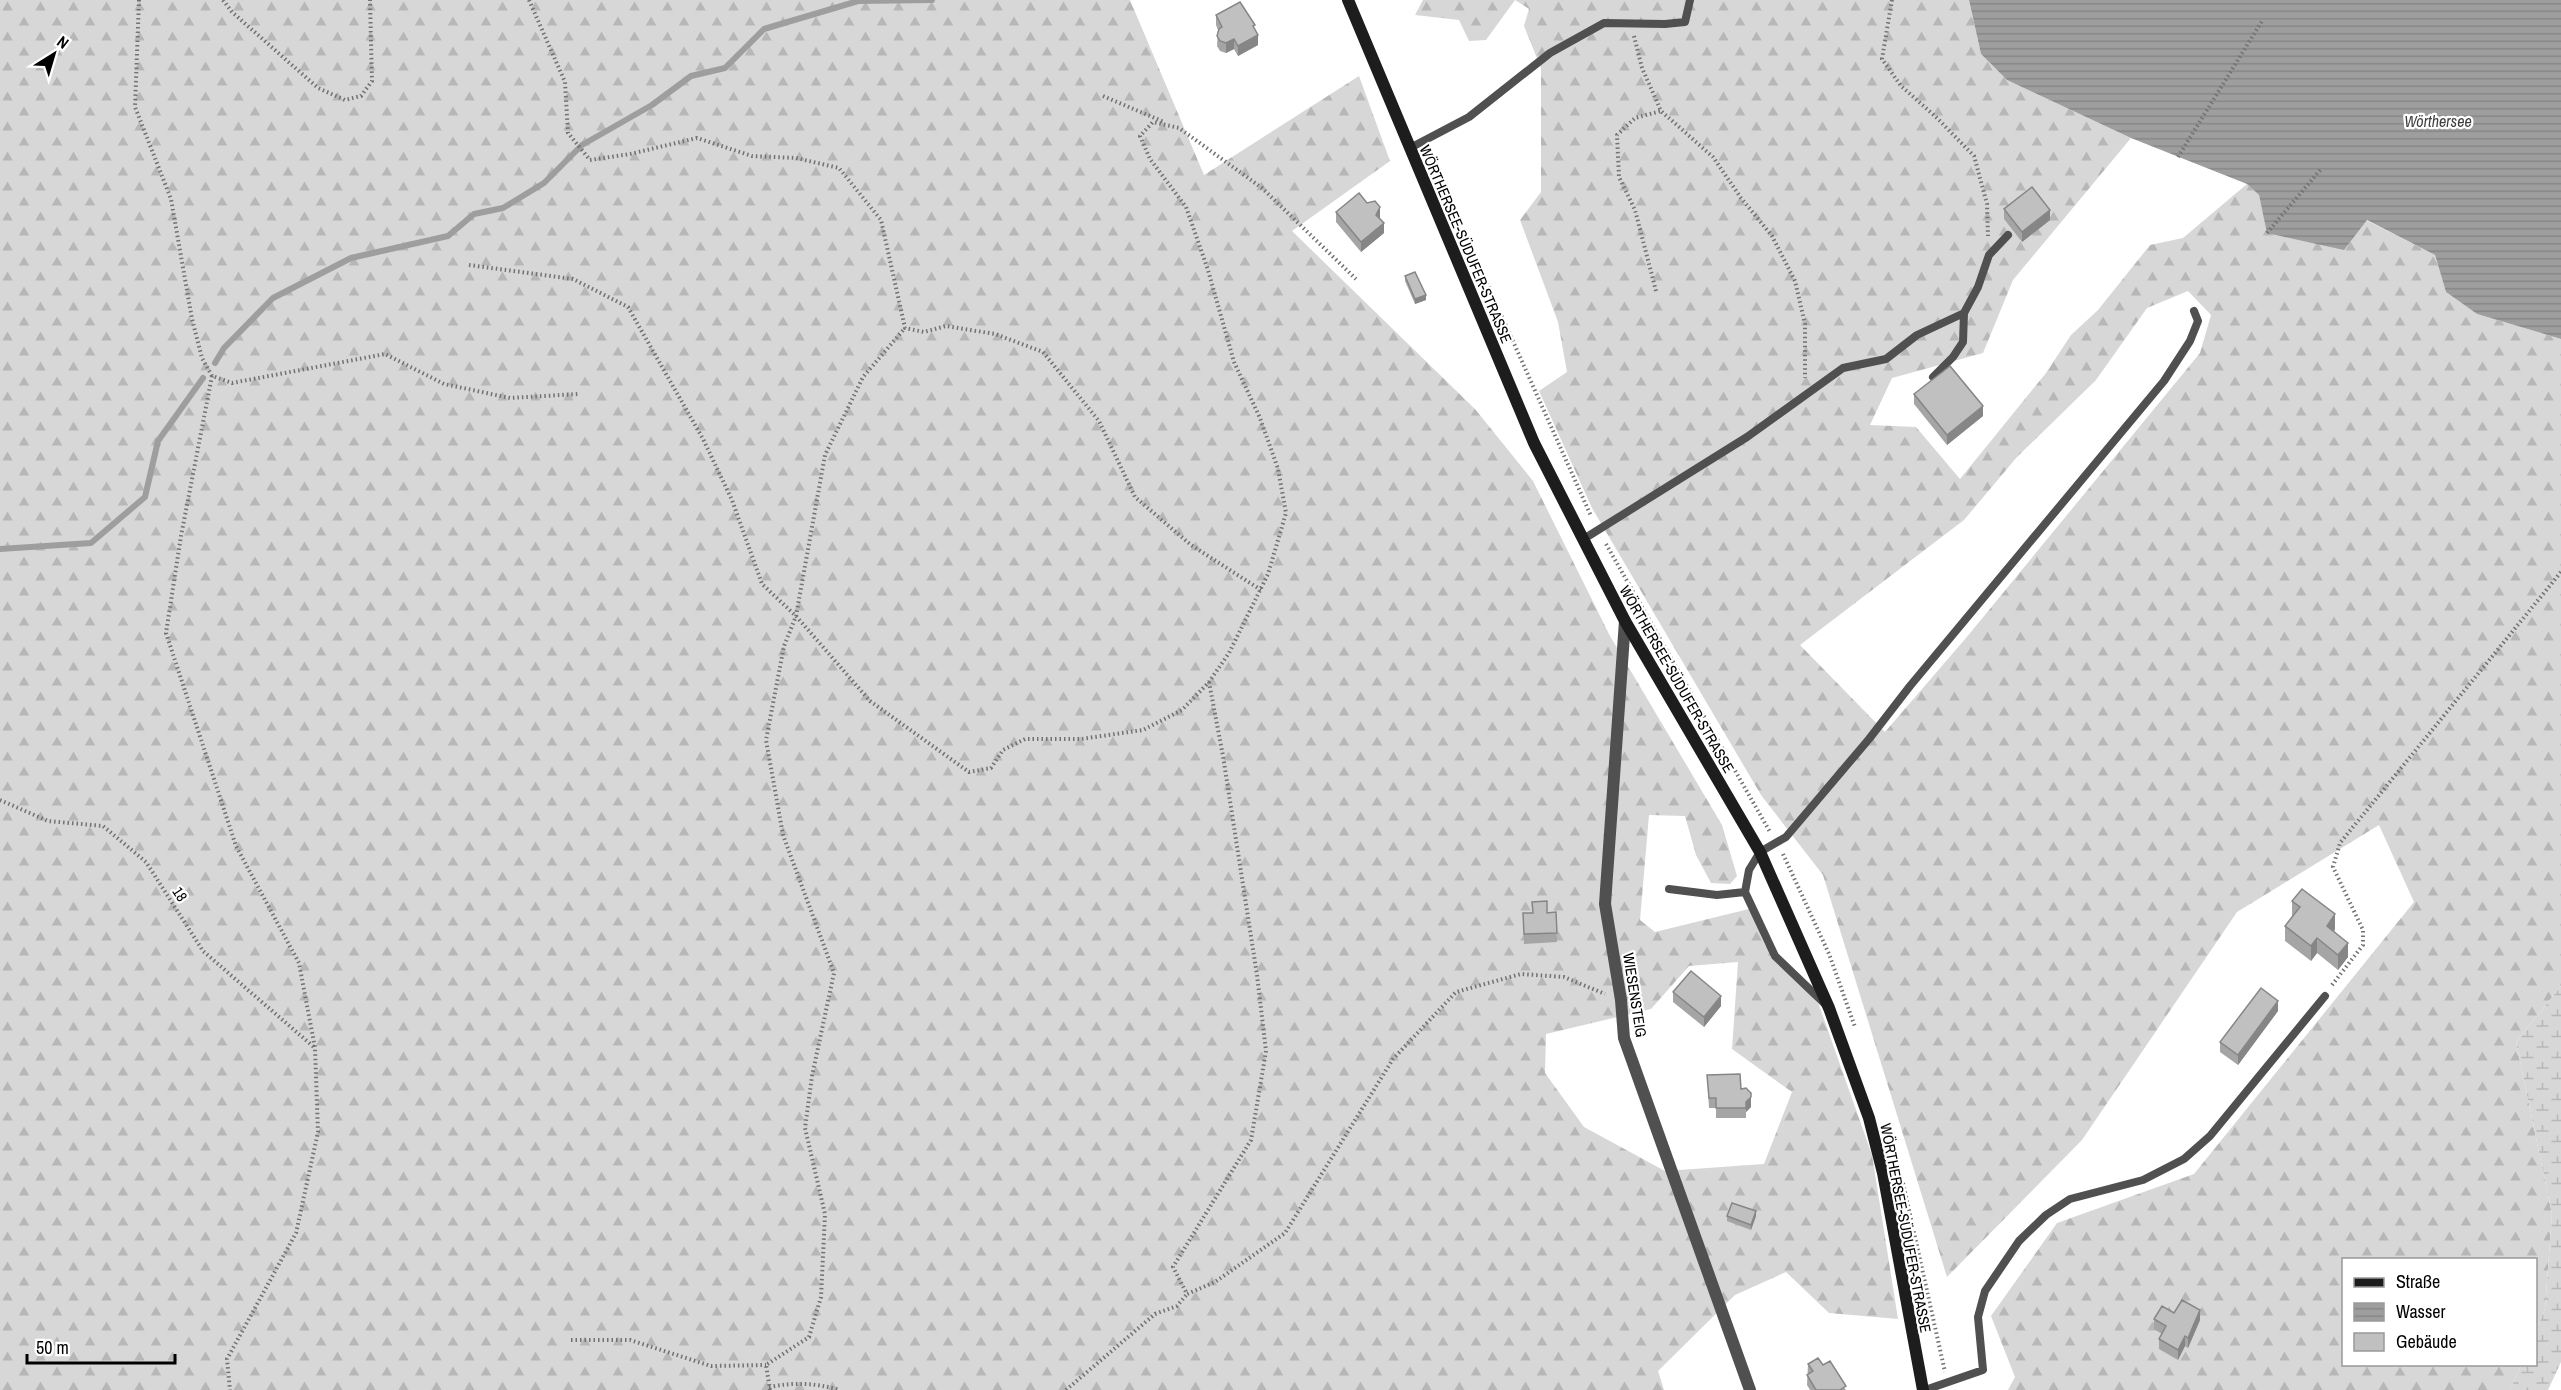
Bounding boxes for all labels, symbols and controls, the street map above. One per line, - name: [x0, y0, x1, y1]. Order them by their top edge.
- north arrow: [24, 24, 84, 84]
- text: N: [53, 30, 73, 54]
- water label: Wörthersee: [2404, 110, 2472, 132]
- street label: WÖRTHERSEE-SÜDUFER-STRASSE: [1415, 142, 1517, 346]
- street label: WÖRTHERSEE-SÜDUFER-STRASSE: [1615, 582, 1739, 776]
- street label: 18: [167, 883, 193, 906]
- street label: WIESENSTEIG: [1618, 951, 1652, 1039]
- street label: WÖRTHERSEE-SÜDUFER-STRASSE: [1875, 1121, 1937, 1335]
- legend: [2342, 1258, 2537, 1366]
- text: Straße: [2396, 1269, 2440, 1294]
- text: Wasser: [2396, 1299, 2446, 1324]
- scale bar: [27, 1327, 176, 1365]
- text: Gebäude: [2396, 1329, 2457, 1354]
- text: 50 m: [36, 1335, 69, 1360]

